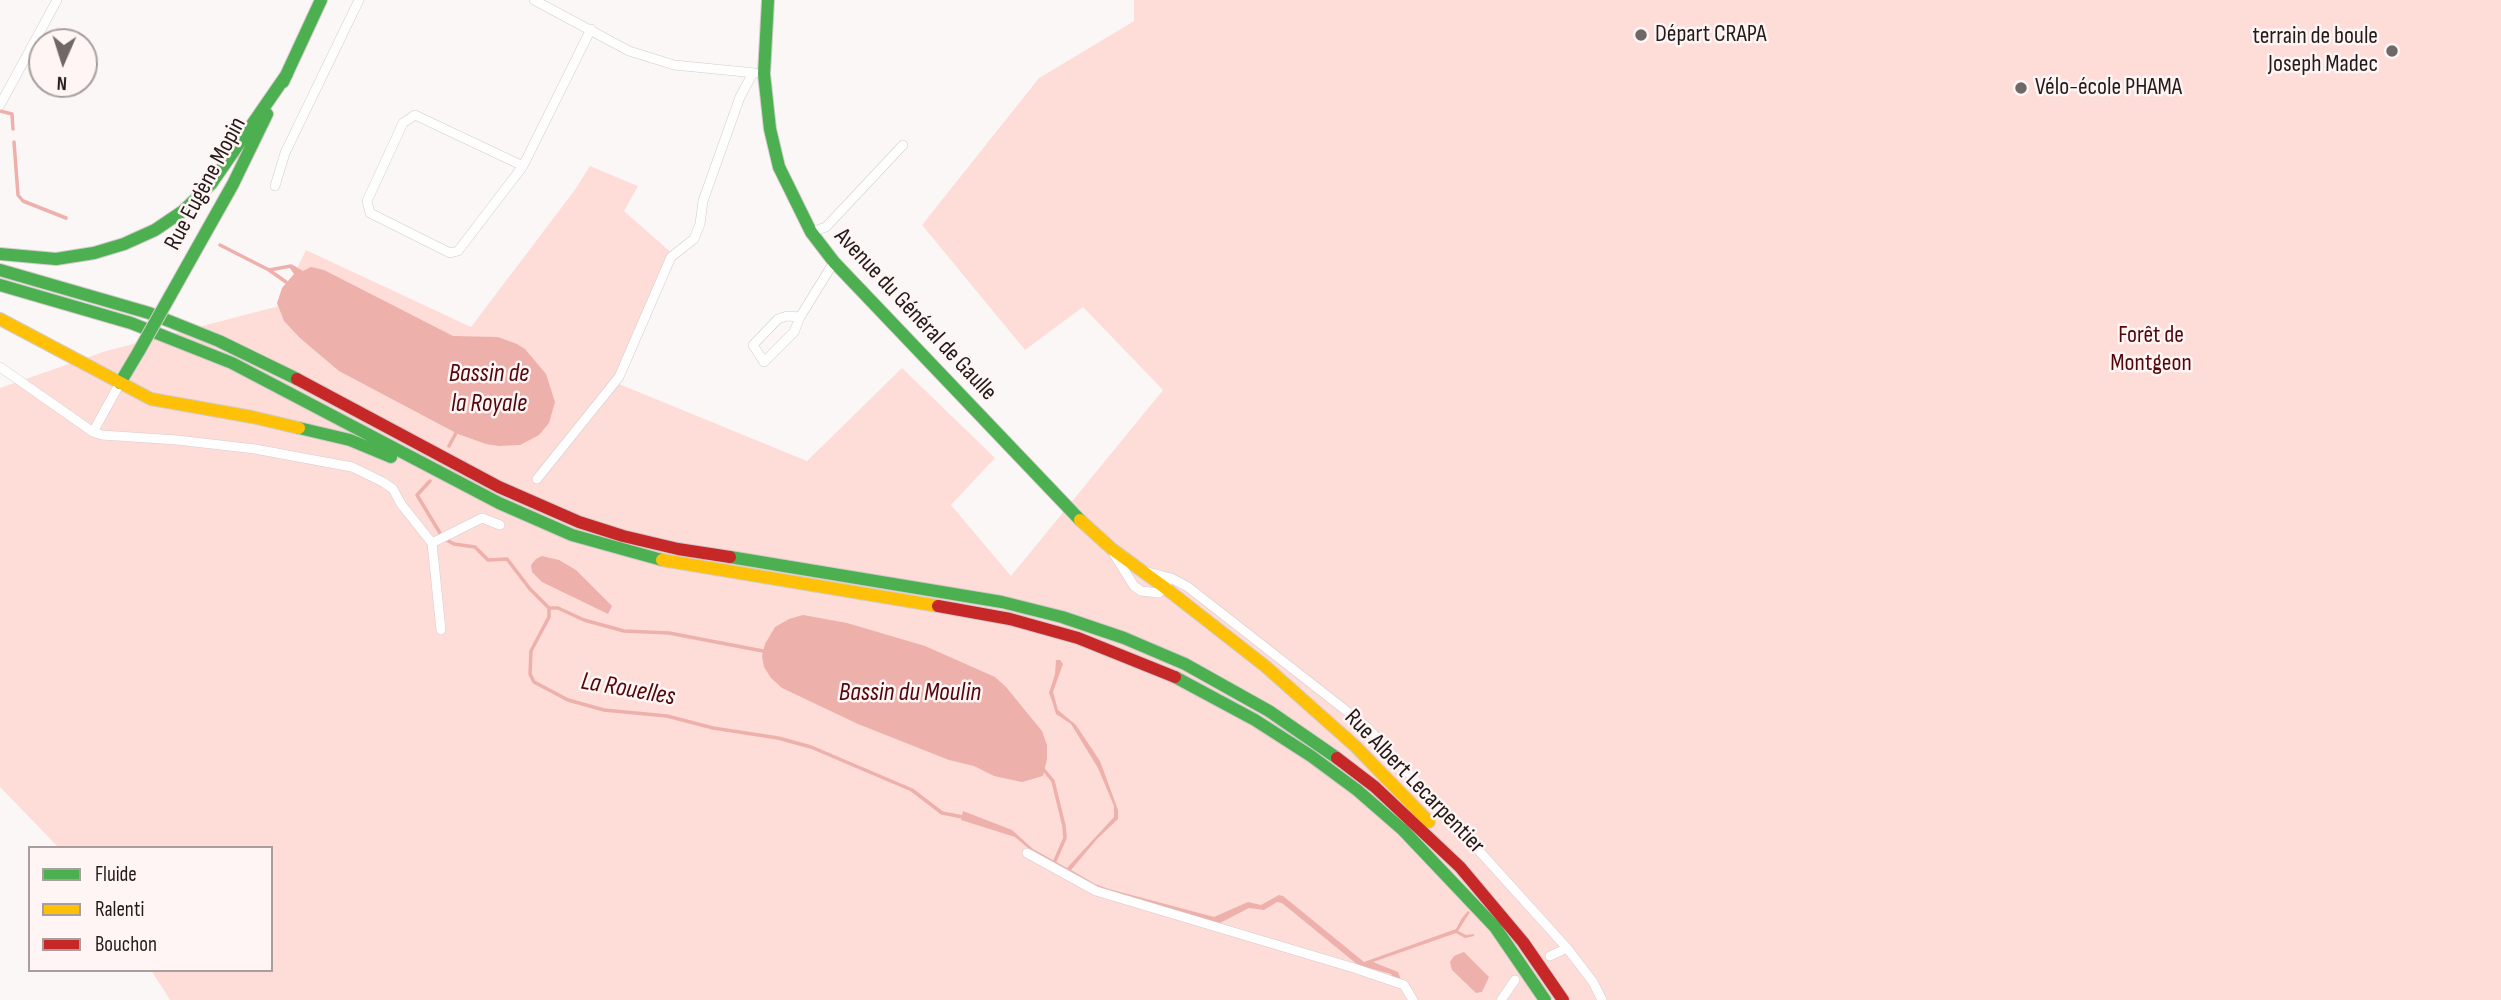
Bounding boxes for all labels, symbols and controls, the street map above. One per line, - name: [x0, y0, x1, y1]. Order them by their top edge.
- place label: Départ CRAPA: [1655, 21, 1767, 49]
- place label: terrain de boule Joseph Madec: [2253, 23, 2378, 79]
- marker: Départ CRAPA: [1633, 27, 1649, 43]
- north arrow: [28, 28, 98, 98]
- marker: terrain de boule Joseph Madec: [2384, 43, 2400, 59]
- text: N: [56, 71, 68, 94]
- place label: Vélo-école PHAMA: [2035, 74, 2182, 102]
- marker: Vélo-école PHAMA: [2013, 80, 2029, 96]
- street label: Rue Eugène Mopin: [159, 113, 253, 255]
- street label: Avenue du Général de Gaulle: [828, 223, 1002, 407]
- park label: Forêt de Montgeon: [2110, 322, 2192, 378]
- water label: Bassin de la Royale: [449, 358, 529, 420]
- water label: La Rouelles: [578, 666, 678, 714]
- water label: Bassin du Moulin: [839, 677, 981, 709]
- street label: Rue Albert Lecarpentier: [1338, 704, 1490, 860]
- legend: [28, 846, 273, 972]
- text: Fluide: [95, 862, 137, 887]
- text: Ralenti: [95, 897, 144, 922]
- text: Bouchon: [95, 932, 157, 957]

